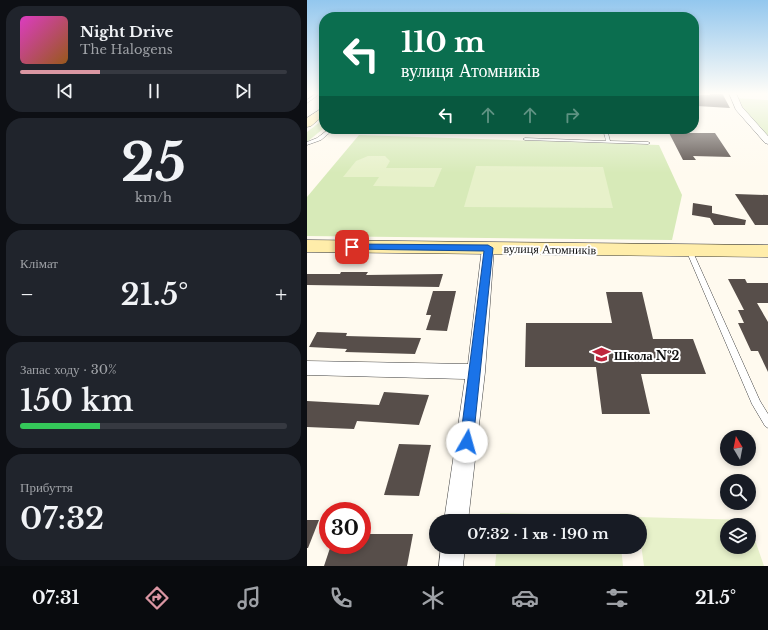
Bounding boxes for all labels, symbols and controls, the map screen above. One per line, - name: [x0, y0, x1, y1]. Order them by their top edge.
- text: Night Drive: [80, 22, 173, 41]
- text: 110 m: [401, 25, 485, 60]
- icon: left: [335, 28, 387, 80]
- text: The Halogens: [80, 41, 173, 58]
- text: вулиця Атомників: [401, 60, 540, 82]
- icon: previous: [54, 80, 76, 102]
- icon: pause: [143, 80, 165, 102]
- icon: next: [232, 80, 254, 102]
- icon: left: [435, 104, 457, 126]
- icon: ahead: [477, 104, 499, 126]
- icon: ahead: [519, 104, 541, 126]
- icon: right: [561, 104, 583, 126]
- text: 25: [121, 131, 186, 195]
- text: km/h: [135, 189, 172, 206]
- pin: [335, 230, 369, 264]
- icon: arrive: [341, 236, 363, 258]
- street label: вулиця Атомників: [504, 241, 597, 257]
- text: Клімат: [20, 255, 58, 272]
- text: 21.5°: [120, 276, 188, 313]
- text: −: [20, 281, 34, 308]
- text: +: [275, 281, 287, 308]
- school or university icon: Школа №2: [591, 345, 611, 365]
- place label: Школа №2: [614, 348, 680, 363]
- text: Запас ходу · 30%: [20, 361, 117, 378]
- text: 150 km: [20, 382, 134, 419]
- position arrow: [446, 421, 488, 463]
- north arrow: [720, 430, 756, 466]
- map controls: [720, 430, 756, 554]
- button: search: [720, 474, 756, 510]
- text: Прибуття: [20, 479, 73, 496]
- text: 07:32: [20, 500, 104, 537]
- speed limit sign: 30: [319, 502, 371, 554]
- button: layers: [720, 518, 756, 554]
- text: 07:32 · 1 хв · 190 m: [467, 524, 609, 543]
- icon: directions: [143, 584, 171, 612]
- icon: music: [235, 584, 263, 612]
- icon: phone: [327, 584, 355, 612]
- icon: climate: [419, 584, 447, 612]
- icon: car: [511, 584, 539, 612]
- icon: filters: [603, 584, 631, 612]
- text: 07:31: [32, 587, 79, 609]
- text: 21.5°: [695, 587, 736, 609]

